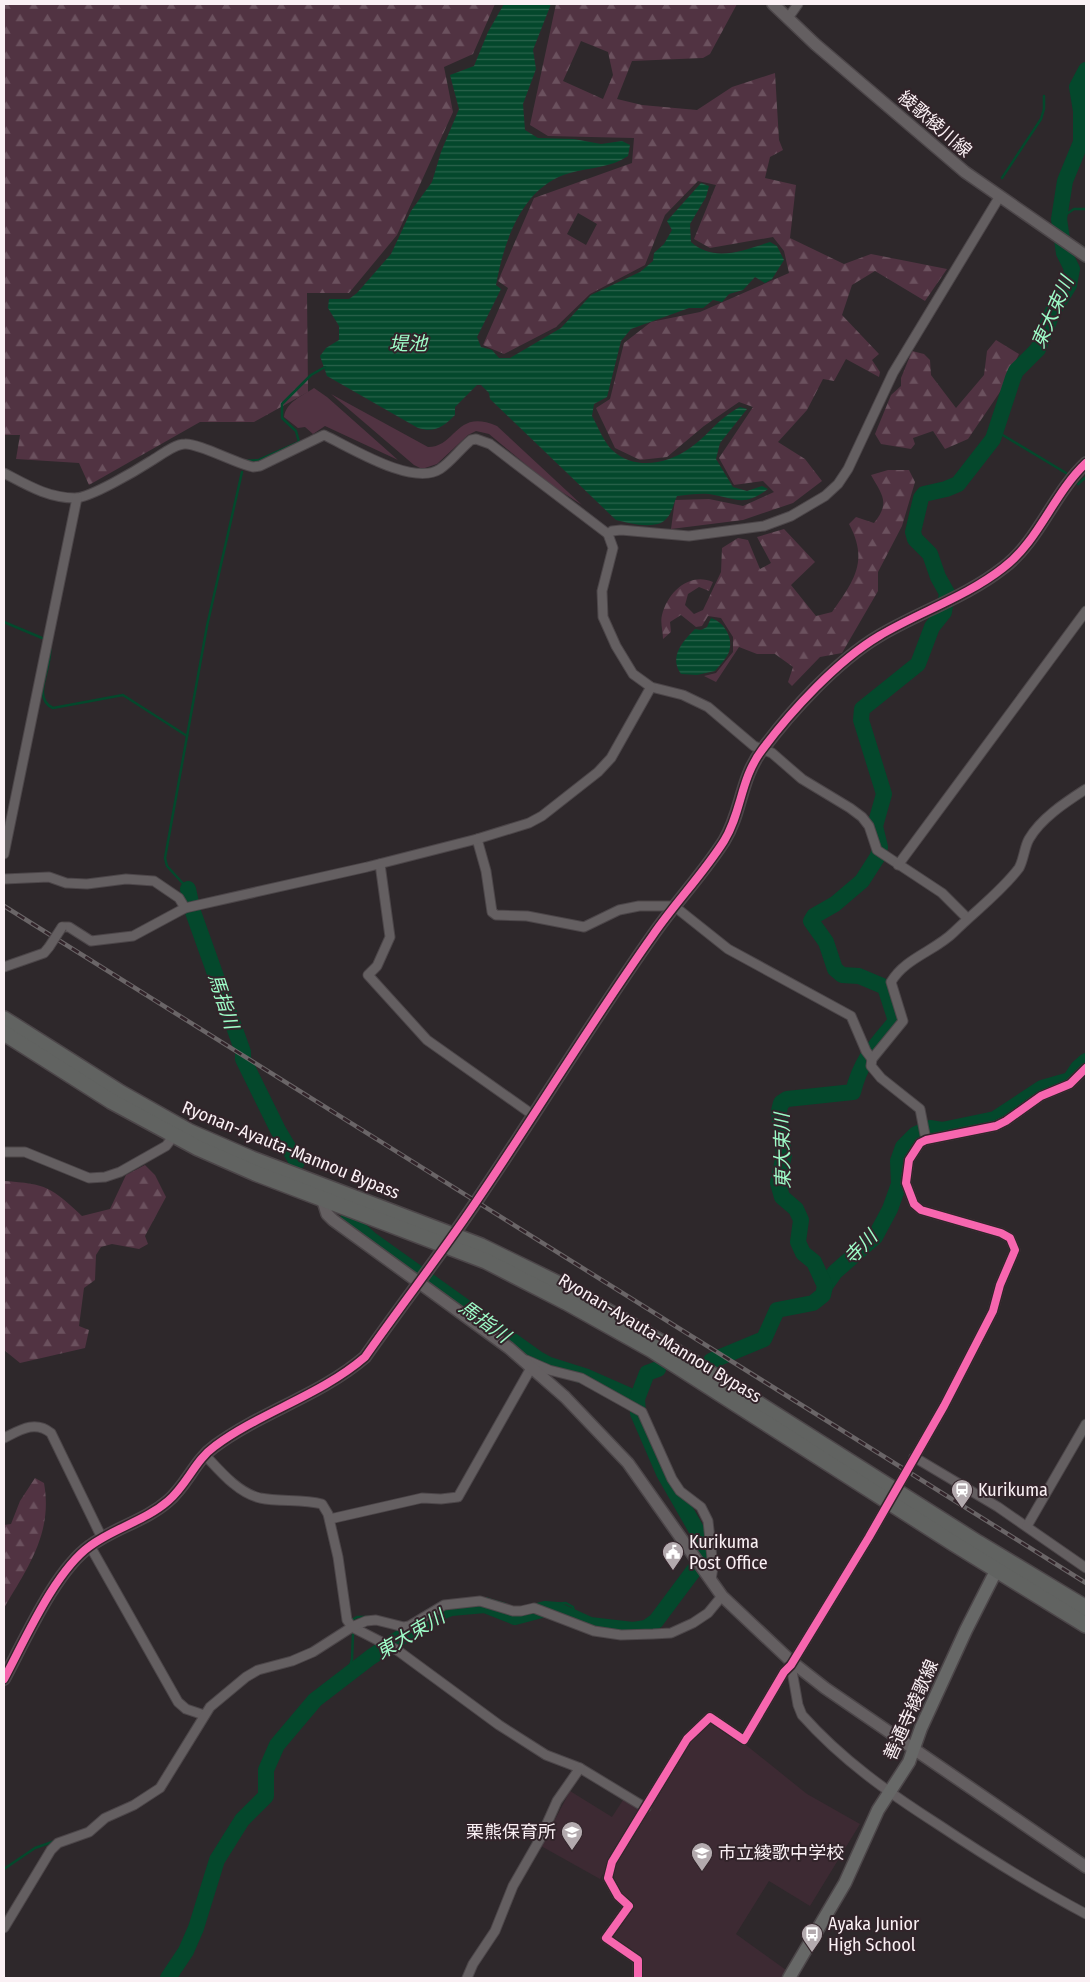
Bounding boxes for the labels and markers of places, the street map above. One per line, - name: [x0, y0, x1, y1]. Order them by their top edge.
- station icon: Kurikuma: [950, 1478, 974, 1509]
- place label: Kurikuma: [978, 1479, 1048, 1501]
- place label: Kurikuma Post Office: [689, 1531, 768, 1574]
- public building icon: Kurikuma Post Office: [661, 1540, 685, 1571]
- school or university icon: 栗熊保育所: [560, 1820, 584, 1851]
- place label: 栗熊保育所: [466, 1821, 556, 1843]
- school or university icon: 市立綾歌中学校: [690, 1841, 714, 1872]
- place label: 市立綾歌中学校: [718, 1842, 844, 1864]
- place label: Ayaka Junior High School: [828, 1913, 920, 1956]
- bus stop icon: Ayaka Junior High School: [800, 1922, 824, 1953]

